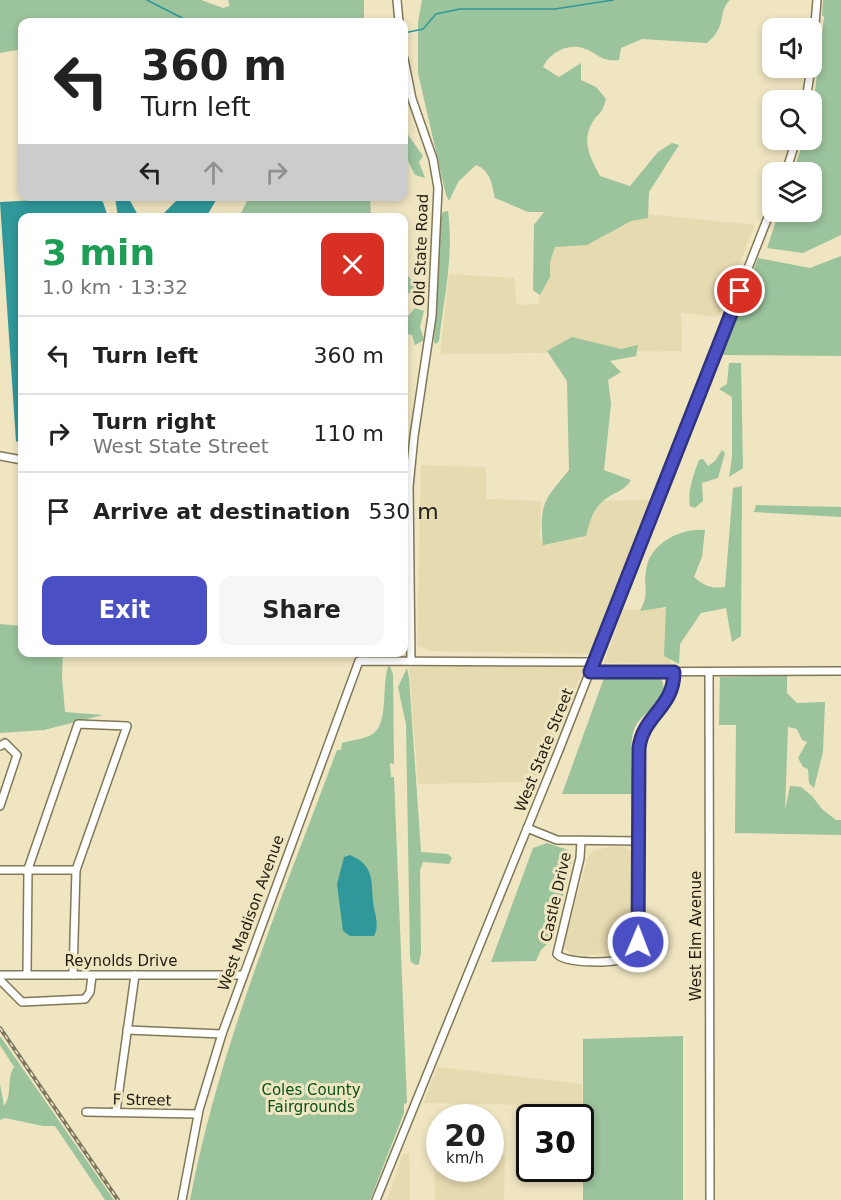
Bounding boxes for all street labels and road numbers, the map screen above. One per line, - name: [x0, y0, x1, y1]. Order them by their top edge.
- street label: Old State Road: [410, 194, 432, 306]
- street label: West State Street: [511, 685, 577, 814]
- street label: West Madison Avenue: [214, 833, 288, 993]
- street label: Castle Drive: [537, 850, 575, 944]
- street label: West Elm Avenue: [687, 871, 705, 1001]
- street label: Reynolds Drive: [65, 952, 177, 970]
- street label: F Street: [112, 1090, 172, 1110]

